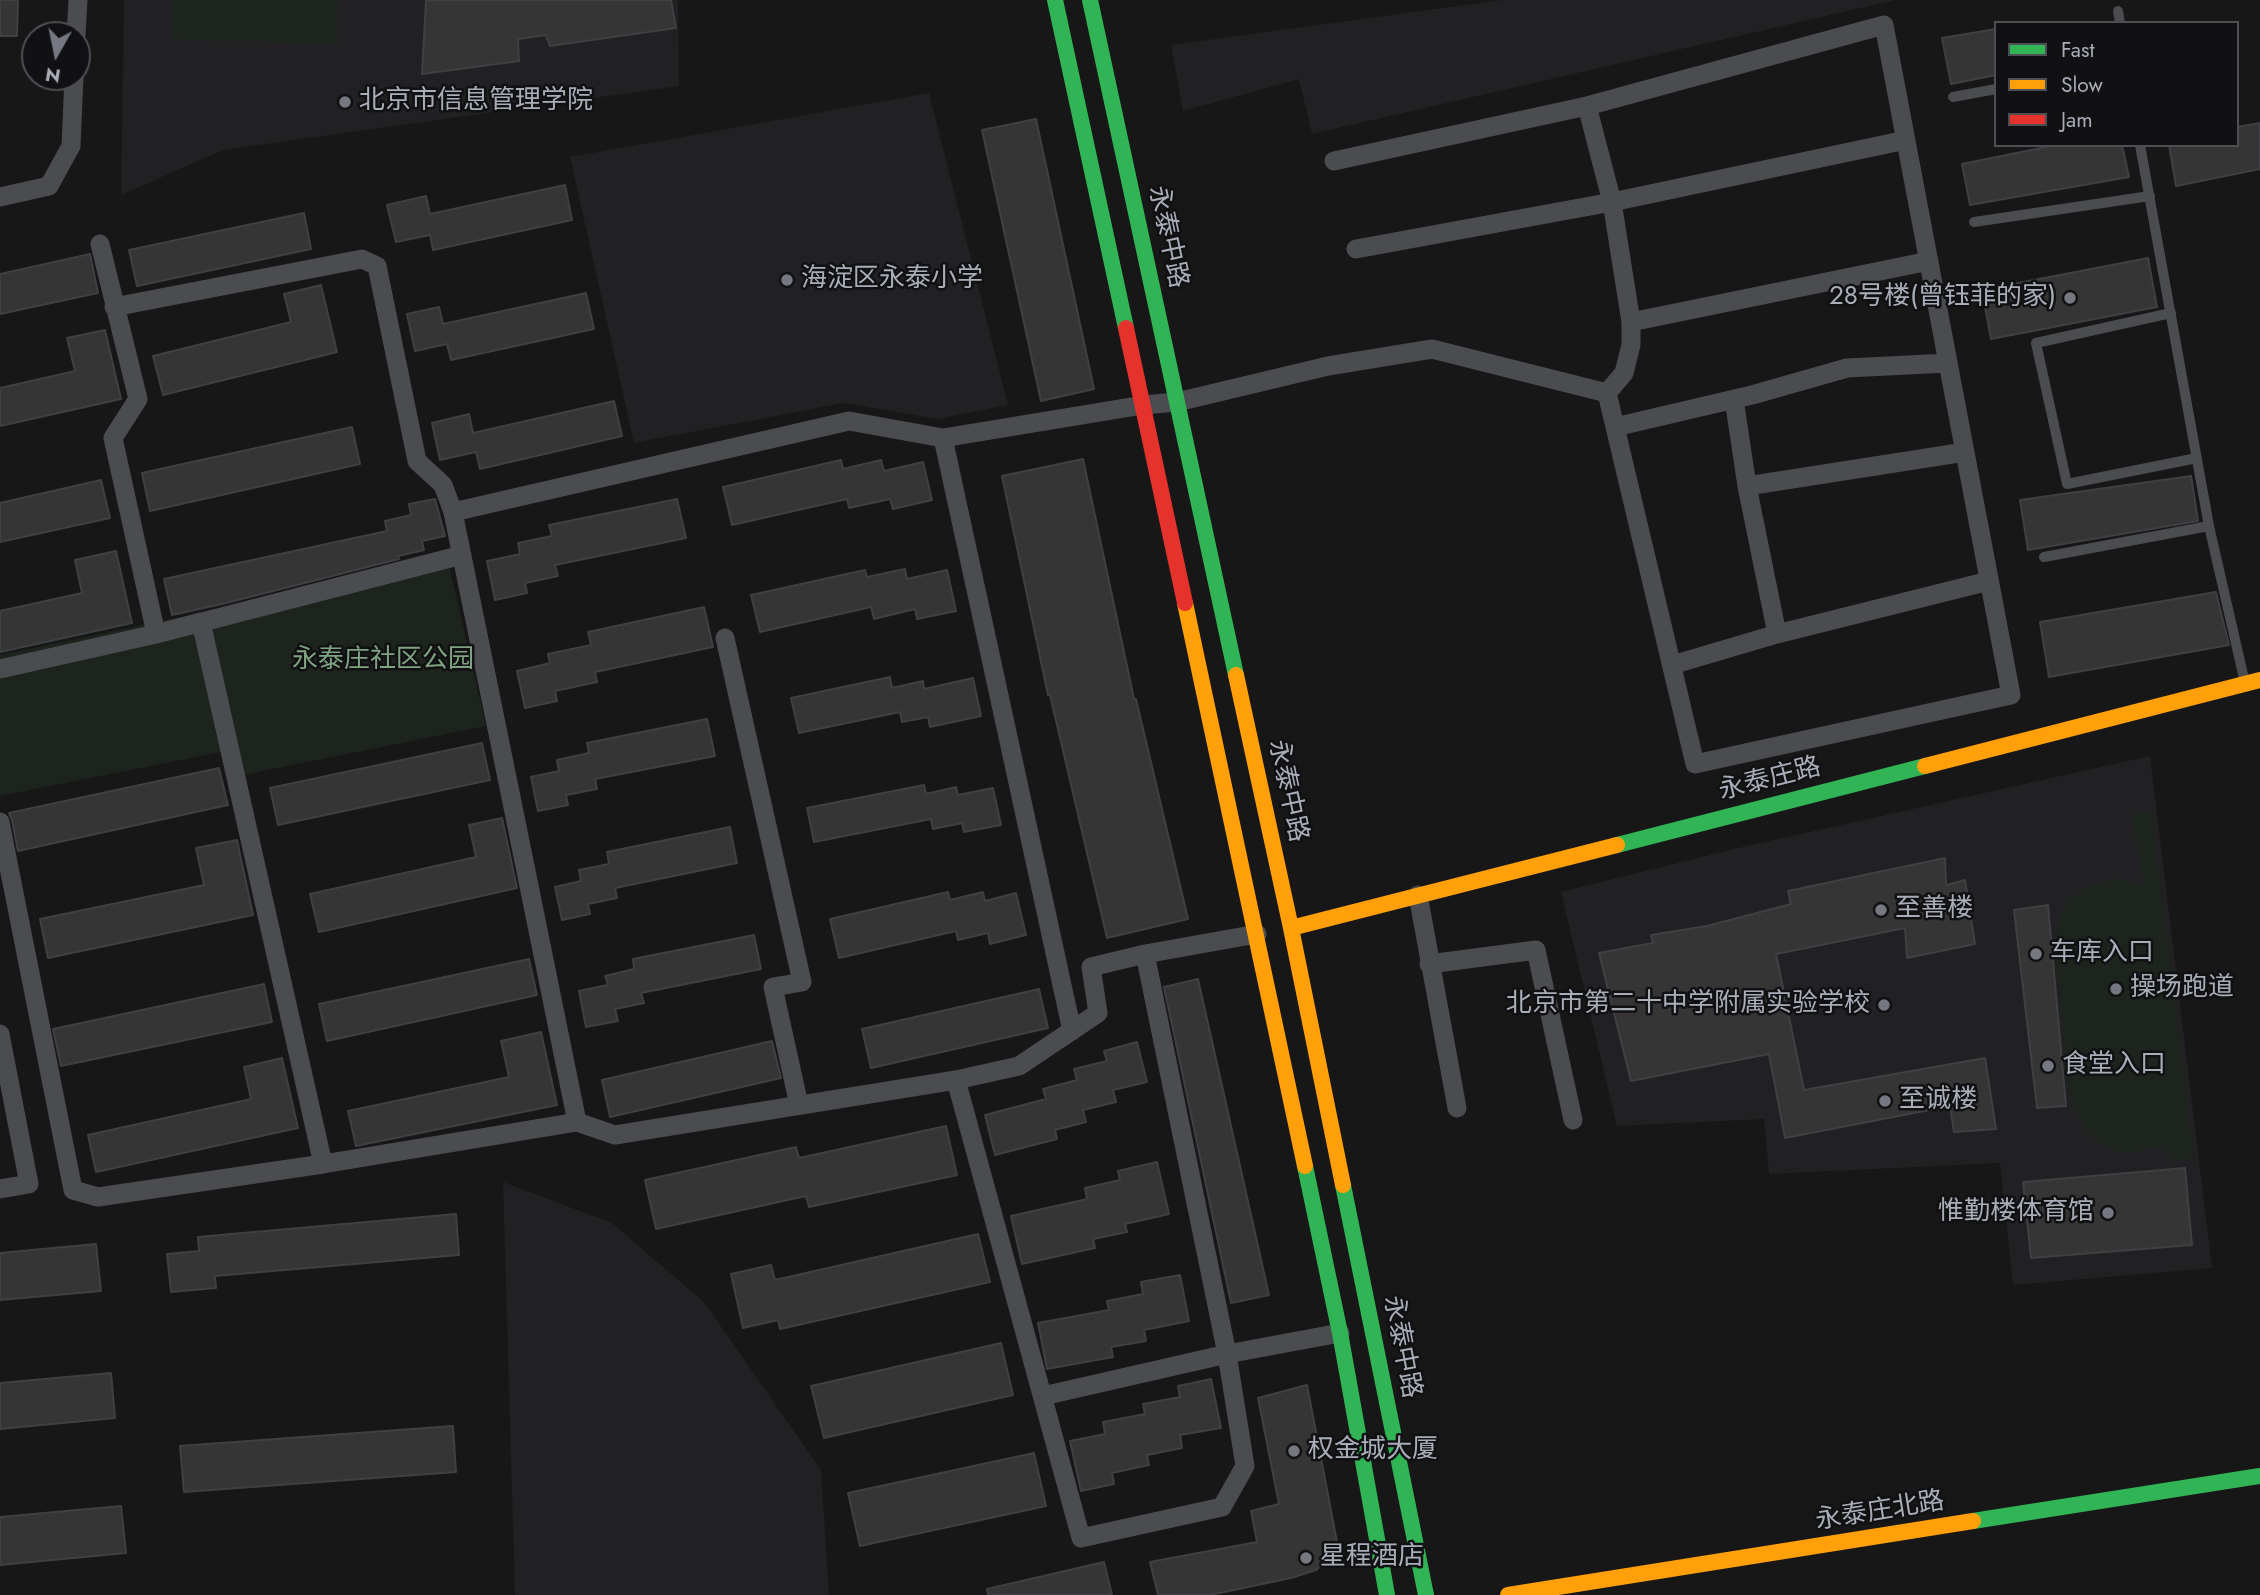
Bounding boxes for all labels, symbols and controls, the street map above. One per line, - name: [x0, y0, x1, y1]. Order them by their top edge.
- north arrow: [21, 21, 91, 91]
- legend: [1994, 21, 2239, 147]
- text: Fast: [2061, 35, 2094, 65]
- text: N: [43, 61, 63, 90]
- text: Slow: [2061, 70, 2103, 100]
- place label: 北京市信息管理学院: [359, 86, 593, 118]
- marker: 北京市信息管理学院: [337, 94, 353, 110]
- text: Jam: [2061, 105, 2093, 135]
- street label: 永泰中路: [1141, 183, 1193, 291]
- place label: 海淀区永泰小学: [801, 264, 983, 296]
- marker: 海淀区永泰小学: [779, 272, 795, 288]
- place label: 28号楼(曾钰菲的家): [1829, 282, 2056, 314]
- marker: 28号楼(曾钰菲的家): [2062, 290, 2078, 306]
- park label: 永泰庄社区公园: [292, 645, 474, 677]
- street label: 永泰中路: [1261, 737, 1313, 845]
- street label: 永泰庄路: [1716, 752, 1824, 808]
- place label: 至善楼: [1895, 894, 1973, 926]
- marker: 至善楼: [1873, 902, 1889, 918]
- place label: 车库入口: [2050, 938, 2154, 970]
- marker: 车库入口: [2028, 946, 2044, 962]
- place label: 操场跑道: [2130, 973, 2234, 1005]
- marker: 操场跑道: [2108, 981, 2124, 997]
- place label: 北京市第二十中学附属实验学校: [1506, 989, 1870, 1021]
- marker: 北京市第二十中学附属实验学校: [1876, 997, 1892, 1013]
- place label: 食堂入口: [2062, 1050, 2166, 1082]
- marker: 食堂入口: [2040, 1058, 2056, 1074]
- place label: 至诚楼: [1899, 1085, 1977, 1117]
- marker: 至诚楼: [1877, 1093, 1893, 1109]
- place label: 惟勤楼体育馆: [1938, 1197, 2094, 1229]
- marker: 惟勤楼体育馆: [2100, 1205, 2116, 1221]
- street label: 永泰中路: [1376, 1293, 1426, 1401]
- place label: 权金城大厦: [1308, 1435, 1438, 1467]
- marker: 权金城大厦: [1286, 1443, 1302, 1459]
- street label: 永泰庄北路: [1813, 1486, 1947, 1538]
- place label: 星程酒店: [1320, 1542, 1424, 1574]
- marker: 星程酒店: [1298, 1550, 1314, 1566]

